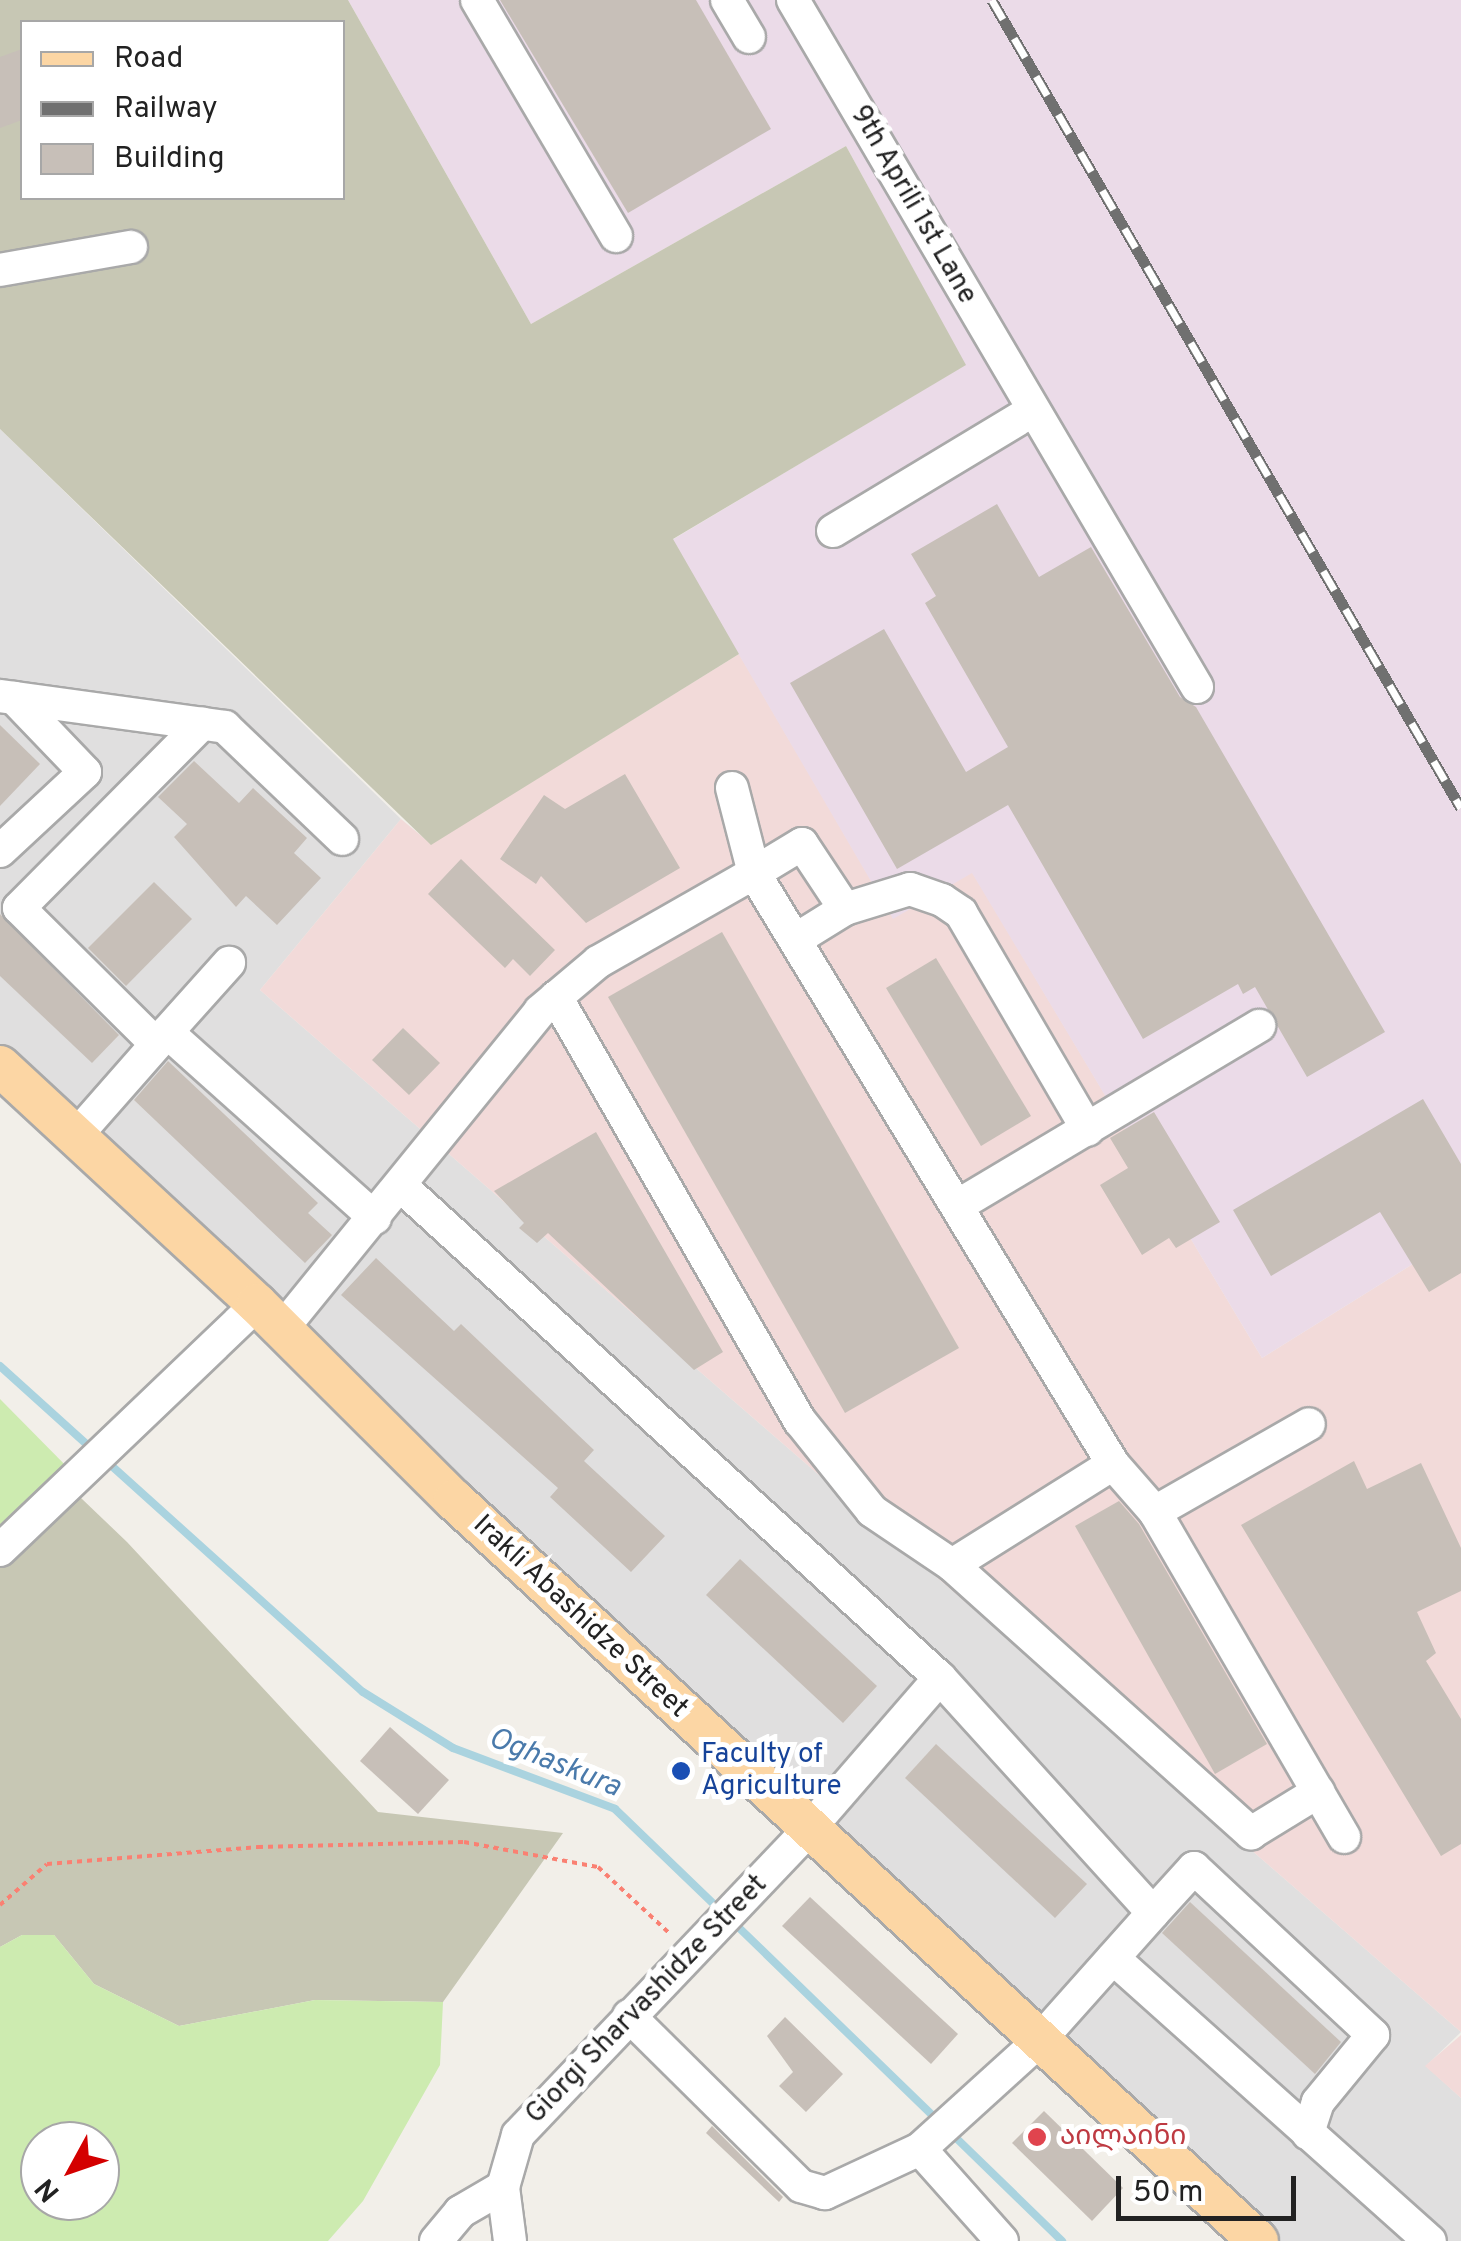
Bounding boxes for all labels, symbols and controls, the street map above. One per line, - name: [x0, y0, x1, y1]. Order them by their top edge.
- legend: [20, 20, 345, 200]
- text: Road: [114, 41, 183, 78]
- text: Railway: [114, 91, 218, 128]
- street label: 9th Aprili 1st Lane: [842, 99, 984, 311]
- text: Building: [114, 141, 225, 178]
- street label: Irakli Abashidze Street: [465, 1508, 695, 1726]
- water label: Oghaskura: [483, 1721, 625, 1807]
- place label: Faculty of Agriculture: [701, 1738, 841, 1804]
- marker: Faculty of Agriculture: [670, 1760, 692, 1782]
- street label: Giorgi Sharvashidze Street: [519, 1868, 775, 2132]
- place label: აილაინი: [1060, 2120, 1186, 2154]
- north arrow: [20, 2121, 120, 2221]
- marker: აილაინი: [1024, 2124, 1050, 2150]
- scale bar: [1121, 2156, 1301, 2218]
- text: N: [28, 2170, 69, 2208]
- text: 50 m: [1133, 2175, 1203, 2212]

